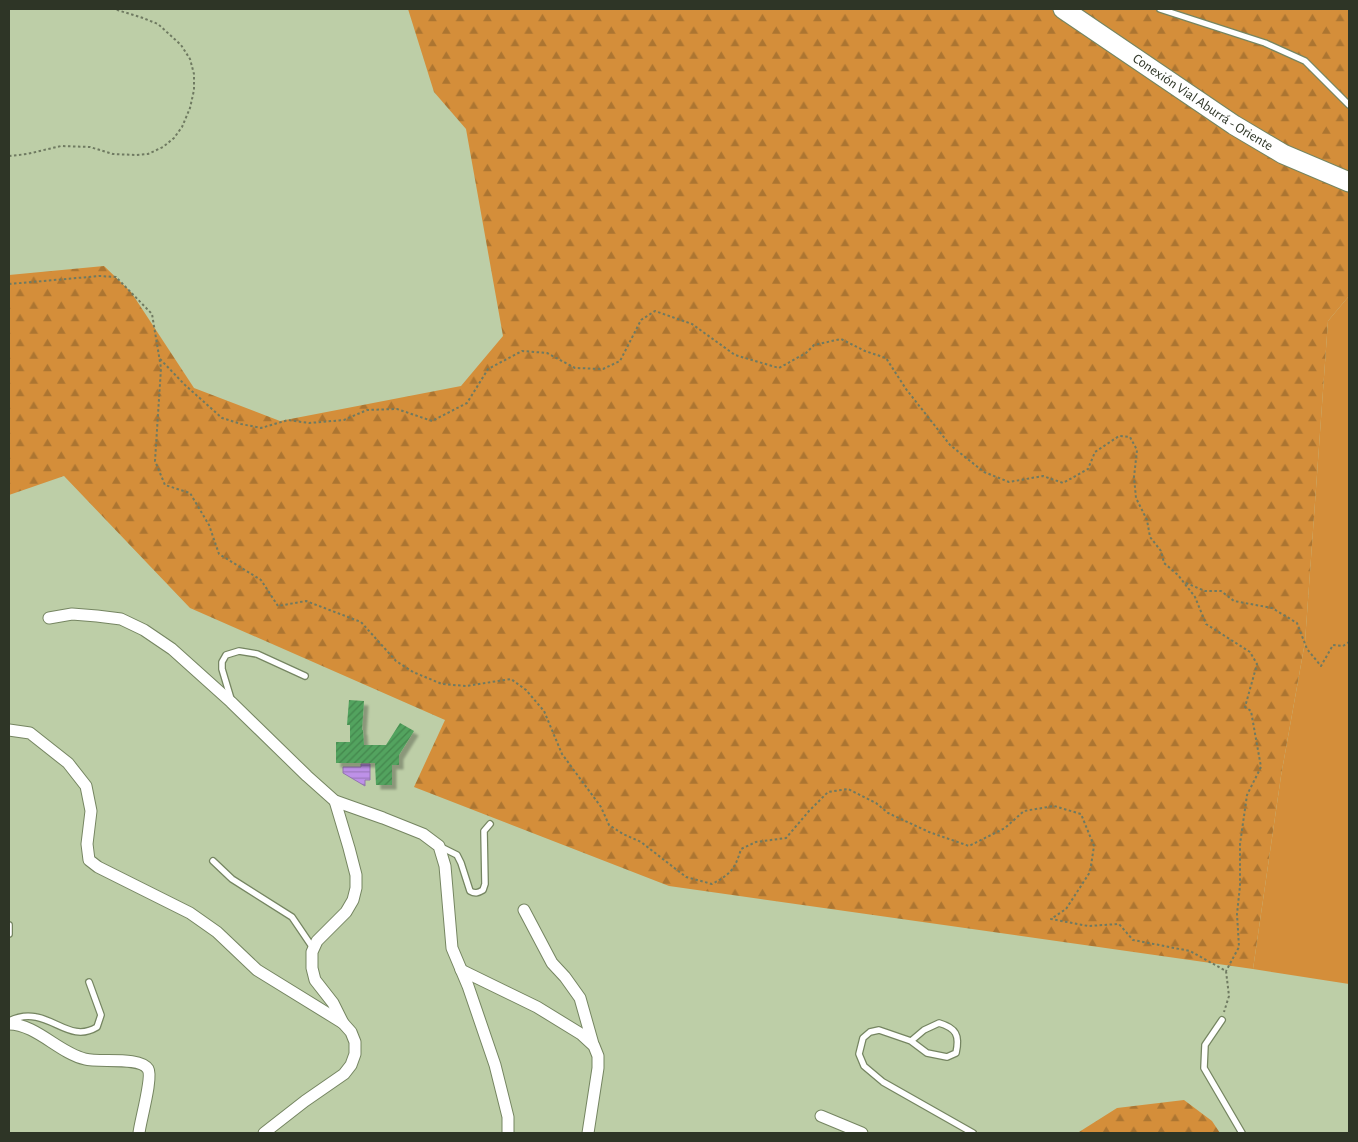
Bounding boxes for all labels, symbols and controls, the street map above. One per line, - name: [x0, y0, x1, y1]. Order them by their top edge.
- street label: Conexión Vial Aburrá - Oriente: [1130, 51, 1275, 153]

